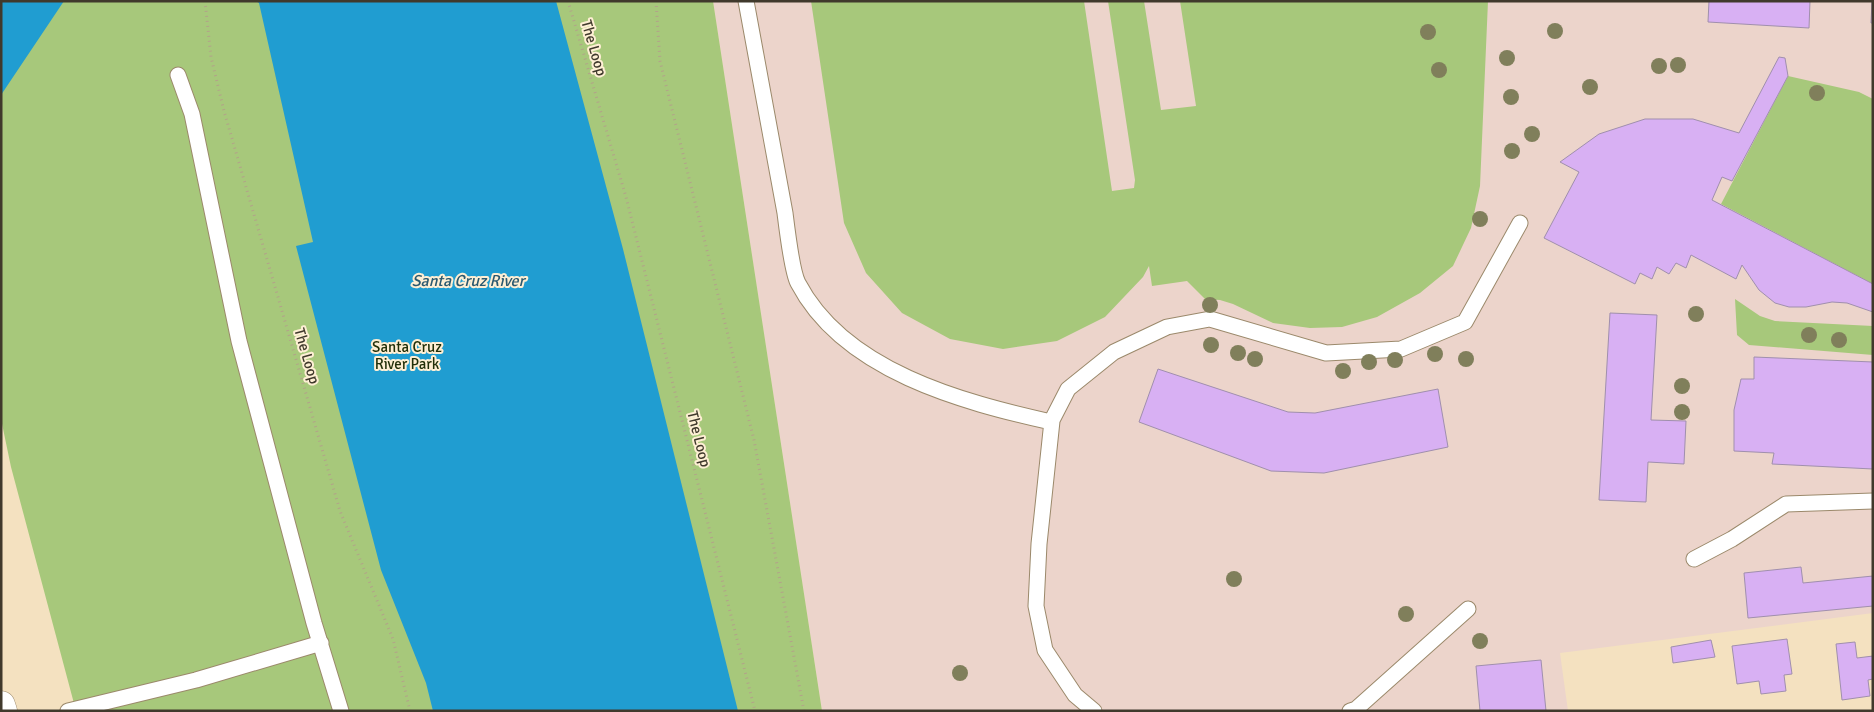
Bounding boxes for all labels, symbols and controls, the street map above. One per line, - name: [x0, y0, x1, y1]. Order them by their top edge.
- street label: The Loop: [577, 18, 611, 78]
- water label: Santa Cruz River: [412, 271, 526, 291]
- street label: The Loop: [290, 326, 324, 386]
- park label: Santa Cruz River Park: [372, 338, 442, 373]
- street label: The Loop: [683, 409, 715, 469]

